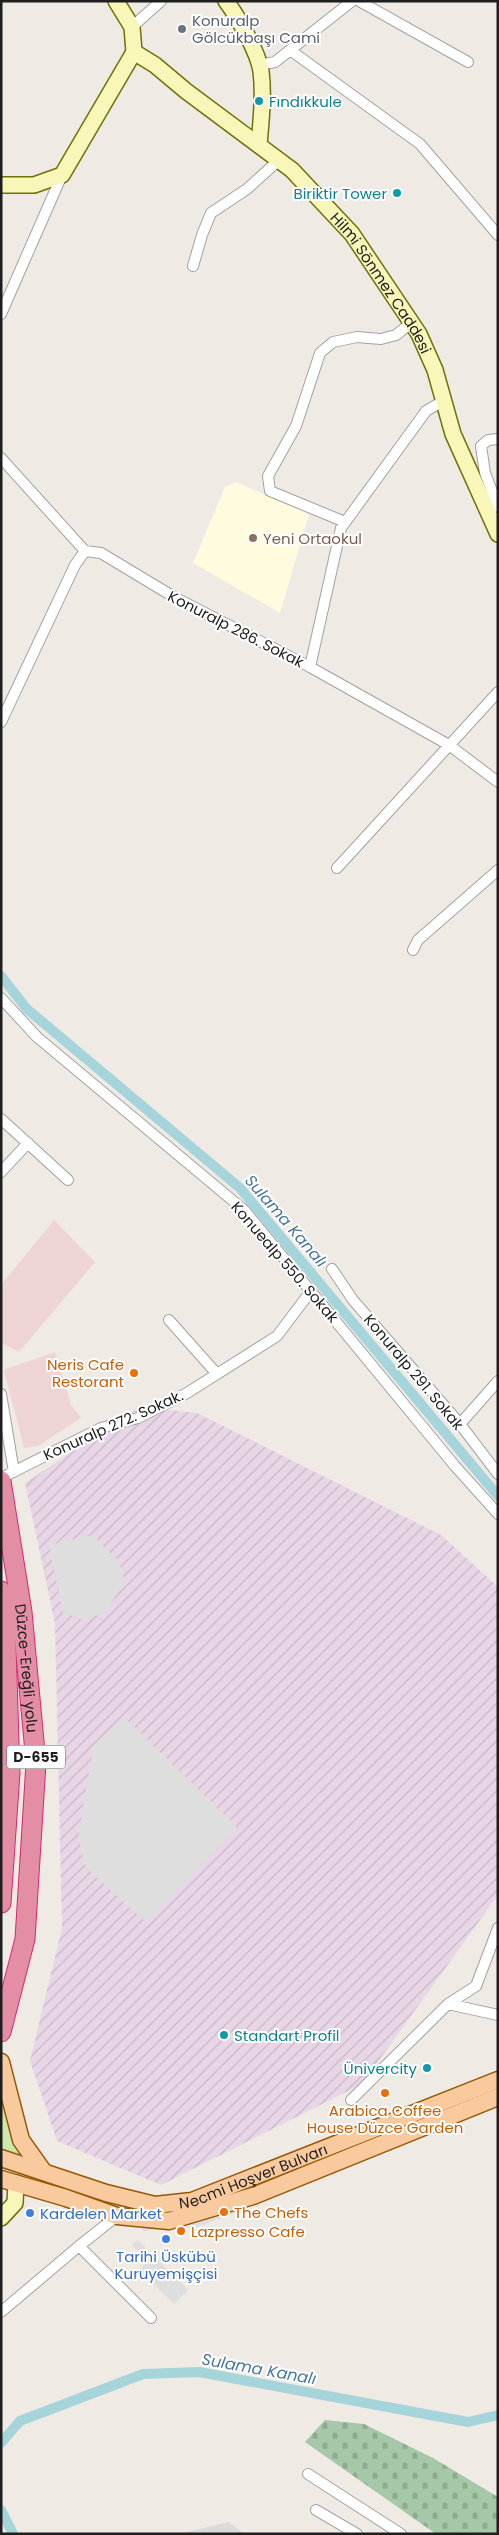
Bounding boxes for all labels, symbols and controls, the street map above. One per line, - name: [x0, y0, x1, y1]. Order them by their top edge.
- place label: Konuralp Gölcükbaşı Cami: [192, 10, 320, 48]
- marker: Konuralp Gölcükbaşı Cami: [176, 23, 188, 35]
- place label: Fındıkkule: [269, 91, 342, 112]
- marker: Fındıkkule: [253, 95, 265, 107]
- place label: Biriktir Tower: [293, 183, 387, 204]
- marker: Biriktir Tower: [391, 187, 403, 199]
- street label: Hilmi Sönmez Caddesi: [326, 207, 437, 357]
- place label: Yeni Ortaokul: [263, 528, 362, 549]
- marker: Yeni Ortaokul: [247, 532, 259, 544]
- street label: Konuralp 286. Sokak: [164, 586, 308, 673]
- water label: Sulama Kanalı: [239, 1170, 333, 1272]
- street label: Konuealp 550. Sokak: [226, 1197, 344, 1327]
- street label: Konuralp 291. Sokak: [359, 1310, 469, 1435]
- place label: Neris Cafe Restorant: [47, 1354, 124, 1392]
- marker: Neris Cafe Restorant: [128, 1367, 140, 1379]
- street label: Konuralp 272. Sokak.: [40, 1385, 186, 1465]
- street label: Düzce-Ereğli yolu: [10, 1602, 44, 1733]
- road number: D-655: [7, 1745, 65, 1768]
- place label: Standart Profil: [234, 2025, 340, 2046]
- marker: Standart Profil: [218, 2029, 230, 2041]
- place label: Ünivercity: [344, 2058, 418, 2079]
- marker: Ünivercity: [421, 2062, 433, 2074]
- marker: Arabica Coffee House Düzce Garden: [379, 2087, 391, 2099]
- place label: Arabica Coffee House Düzce Garden: [307, 2100, 463, 2138]
- street label: Necmi Hoşver Bulvarı: [178, 2138, 330, 2213]
- place label: The Chefs: [234, 2202, 308, 2223]
- place label: Kardelen Market: [40, 2203, 162, 2224]
- marker: The Chefs: [218, 2206, 230, 2218]
- marker: Kardelen Market: [24, 2207, 36, 2219]
- place label: Lazpresso Cafe: [191, 2221, 305, 2242]
- marker: Lazpresso Cafe: [175, 2225, 187, 2237]
- marker: Tarihi Üskübü Kuruyemişçisi: [160, 2233, 172, 2245]
- place label: Tarihi Üskübü Kuruyemişçisi: [115, 2246, 217, 2284]
- water label: Sulama Kanalı: [200, 2348, 318, 2390]

